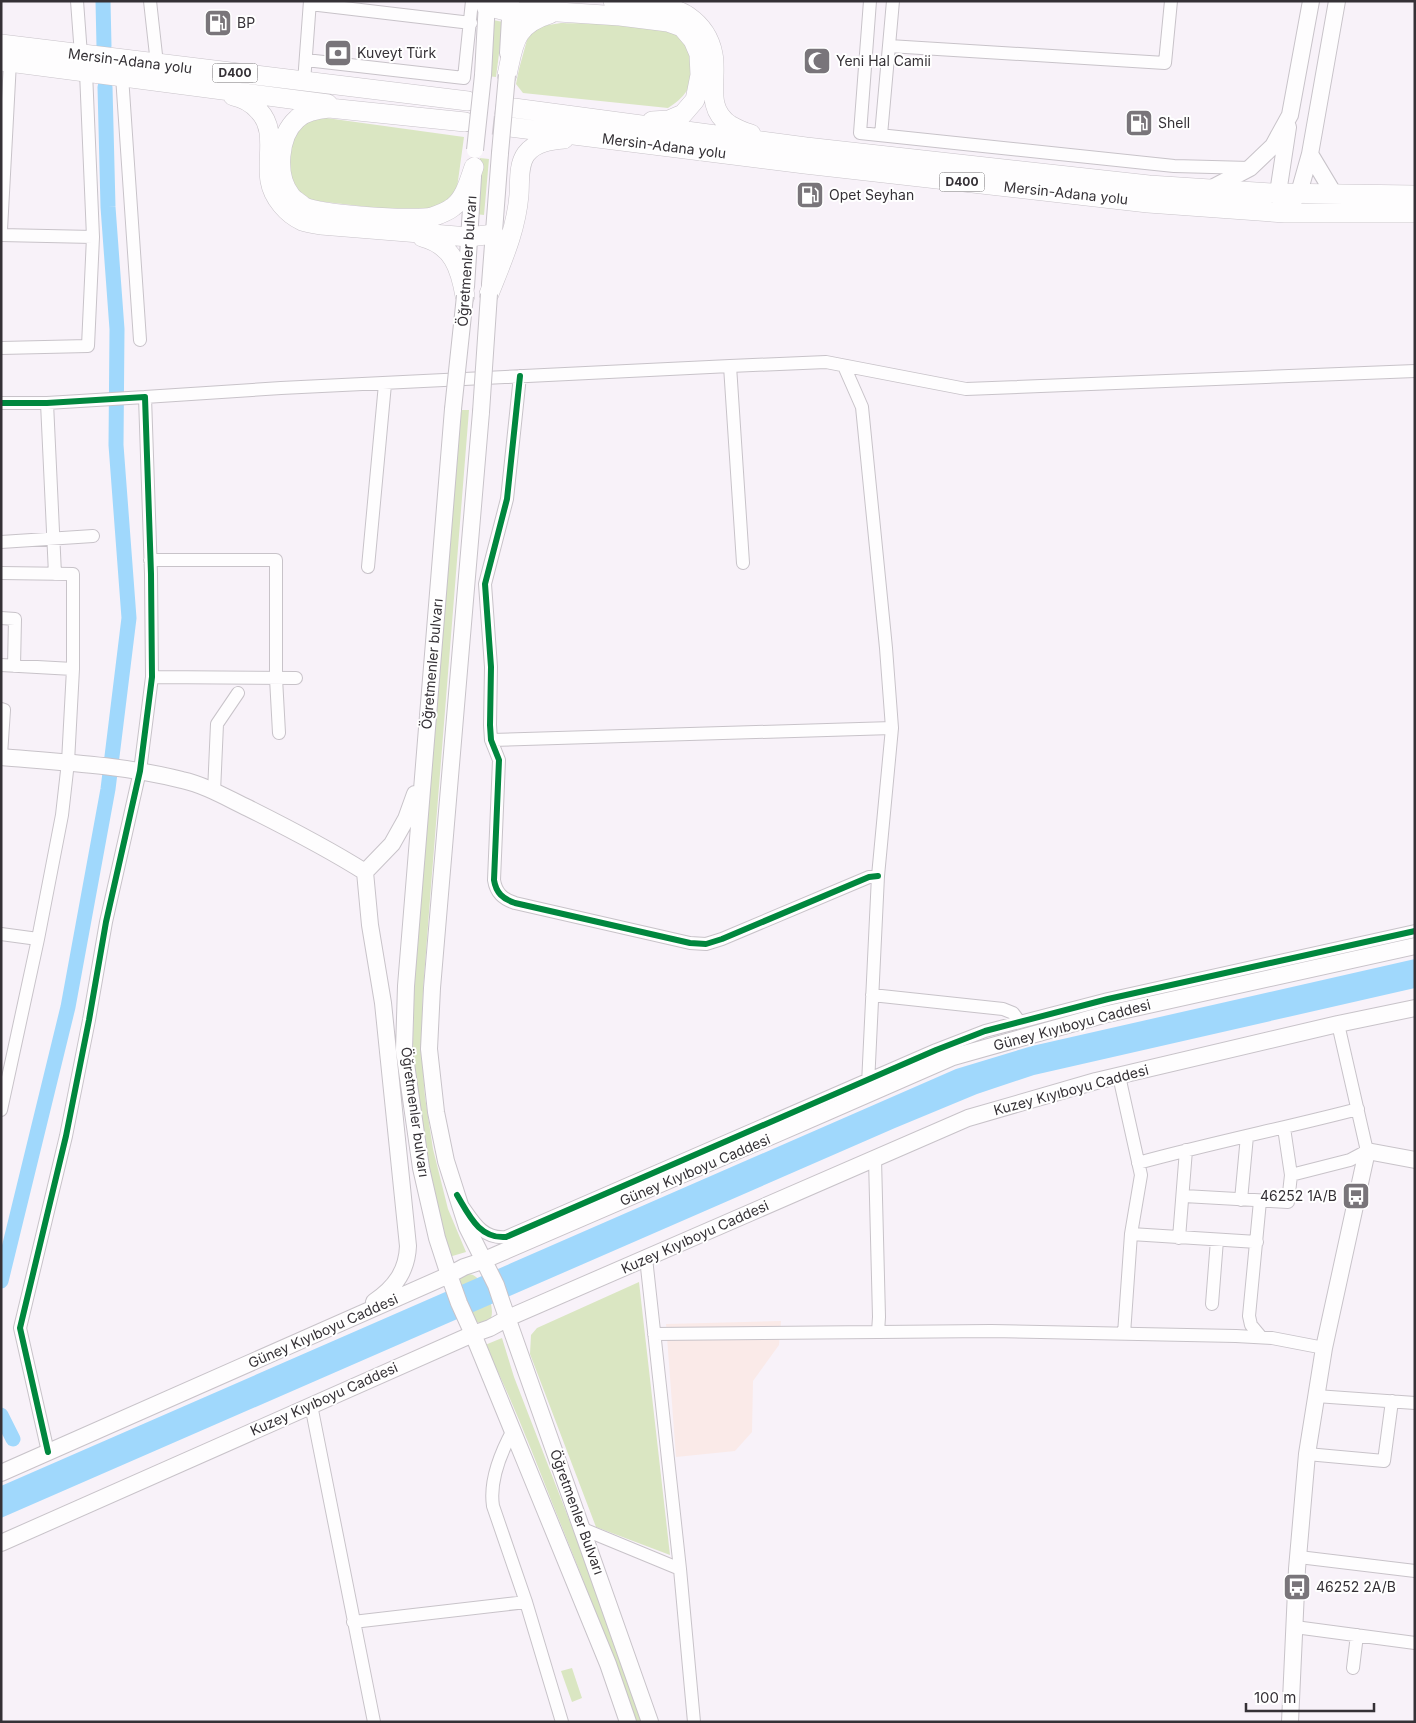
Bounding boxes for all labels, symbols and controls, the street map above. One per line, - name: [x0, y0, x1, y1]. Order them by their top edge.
- fuel station icon: BP: [203, 8, 233, 38]
- place label: BP: [237, 14, 255, 31]
- bank icon: Kuveyt Türk: [323, 38, 353, 68]
- street label: Mersin-Adana yolu: [67, 44, 193, 77]
- place label: Kuveyt Türk: [357, 44, 436, 61]
- mosque icon: Yeni Hal Camii: [802, 46, 832, 76]
- place label: Yeni Hal Camii: [836, 52, 931, 69]
- road number: D400: [212, 64, 258, 82]
- fuel station icon: Shell: [1124, 108, 1154, 138]
- place label: Shell: [1158, 114, 1190, 131]
- street label: Mersin-Adana yolu: [601, 129, 727, 162]
- road number: D400: [940, 172, 984, 192]
- street label: Mersin-Adana yolu: [1003, 178, 1129, 207]
- fuel station icon: Opet Seyhan: [795, 180, 825, 210]
- place label: Opet Seyhan: [829, 186, 914, 203]
- street label: Öğretmenler bulvarı: [453, 195, 480, 327]
- street label: Öğretmenler bulvarı: [417, 598, 446, 730]
- street label: Güney Kıyıboyu Caddesi: [991, 995, 1152, 1054]
- street label: Öğretmenler bulvarı: [398, 1046, 433, 1178]
- street label: Kuzey Kıyıboyu Caddesi: [992, 1061, 1150, 1118]
- street label: Güney Kıyıboyu Caddesi: [617, 1130, 773, 1209]
- bus stop icon: 46252 1A/B: [1341, 1181, 1371, 1211]
- place label: 46252 1A/B: [1260, 1187, 1337, 1204]
- street label: Kuzey Kıyıboyu Caddesi: [618, 1196, 771, 1277]
- street label: Güney Kıyıboyu Caddesi: [245, 1290, 400, 1371]
- street label: Kuzey Kıyıboyu Caddesi: [247, 1358, 400, 1439]
- street label: Öğretmenler Bulvarı: [547, 1447, 608, 1577]
- bus stop icon: 46252 2A/B: [1282, 1572, 1312, 1602]
- place label: 46252 2A/B: [1316, 1578, 1396, 1595]
- scale bar: [1246, 1680, 1374, 1712]
- text: 100 m: [1254, 1688, 1296, 1707]

